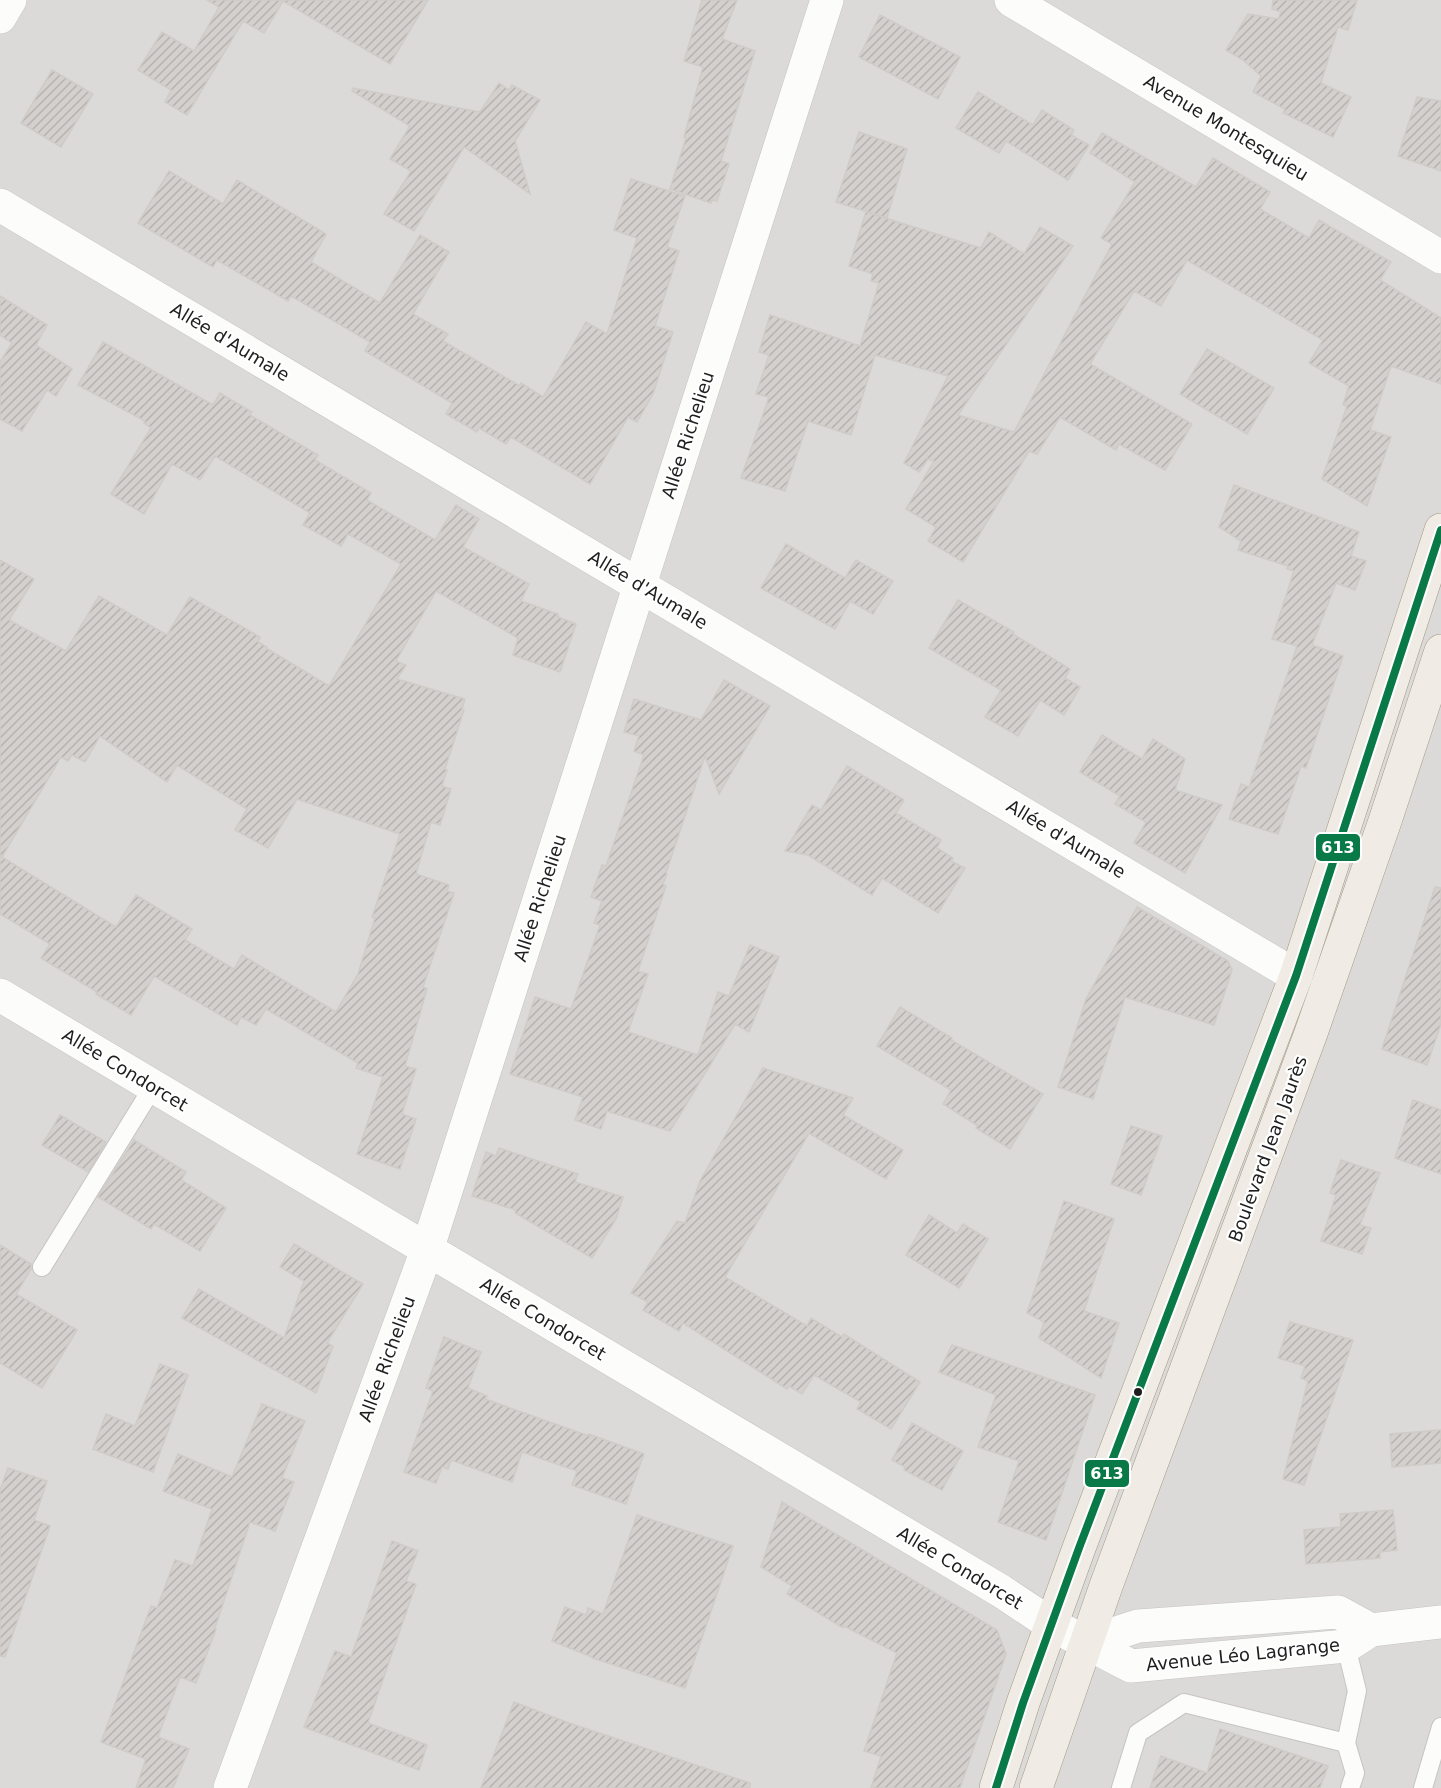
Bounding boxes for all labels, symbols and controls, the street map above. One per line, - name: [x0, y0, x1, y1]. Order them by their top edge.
- street label: Avenue Montesquieu: [1140, 70, 1312, 185]
- street label: Allée d'Aumale: [167, 298, 293, 385]
- street label: Allée Richelieu: [657, 369, 718, 501]
- street label: Allée d'Aumale: [585, 546, 711, 633]
- street label: Allée d'Aumale: [1003, 795, 1129, 882]
- street label: Allée Richelieu: [509, 832, 570, 964]
- line badge: 613: [1315, 833, 1361, 862]
- text: 613: [1321, 838, 1355, 857]
- street label: Allée Condorcet: [59, 1024, 192, 1115]
- street label: Boulevard Jean Jaurès: [1224, 1053, 1311, 1245]
- street label: Allée Condorcet: [477, 1273, 610, 1364]
- street label: Allée Richelieu: [354, 1293, 419, 1425]
- unlabelled marker: [1132, 1386, 1144, 1398]
- line badge: 613: [1084, 1459, 1130, 1488]
- text: 613: [1090, 1464, 1124, 1483]
- street label: Allée Condorcet: [894, 1522, 1027, 1613]
- street label: Avenue Léo Lagrange: [1145, 1634, 1341, 1675]

